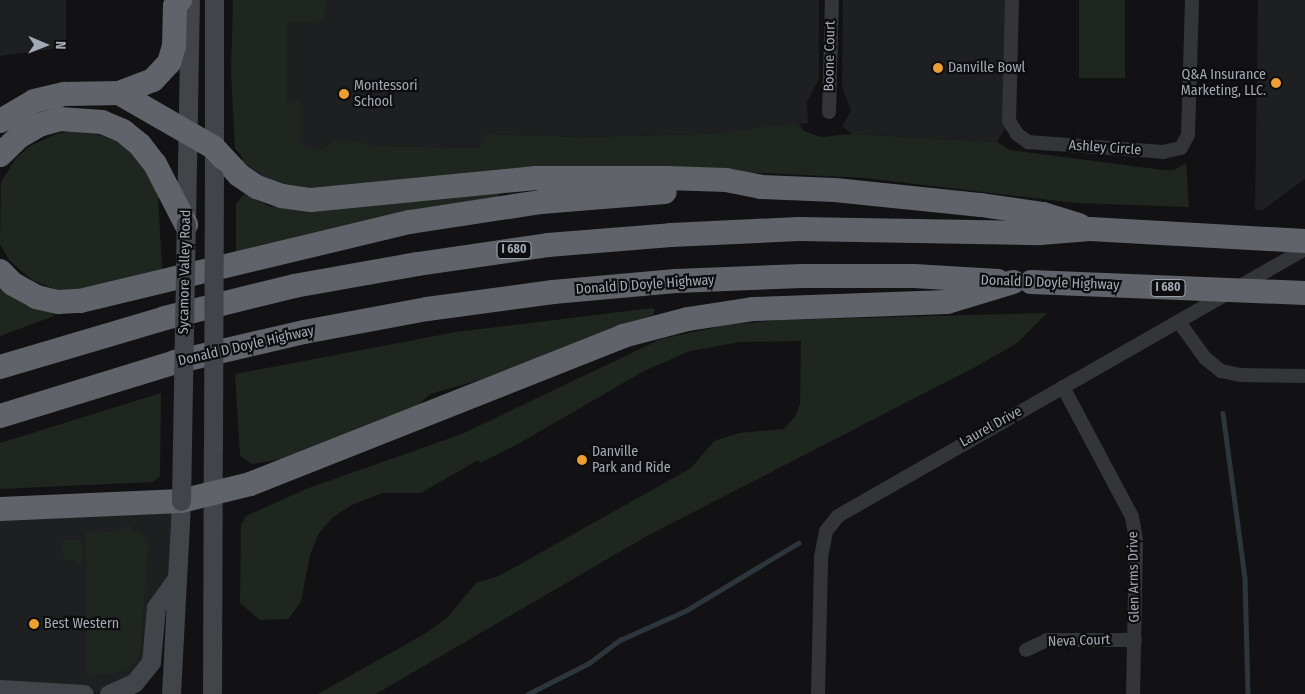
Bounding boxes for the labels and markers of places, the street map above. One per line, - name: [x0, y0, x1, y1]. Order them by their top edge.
- place label: Danville Bowl: [948, 60, 1025, 76]
- marker: Danville Bowl: [932, 62, 944, 74]
- place label: Q&A Insurance Marketing, LLC.: [1181, 67, 1266, 100]
- marker: Q&A Insurance Marketing, LLC.: [1270, 77, 1282, 89]
- place label: Montessori School: [354, 78, 418, 110]
- marker: Montessori School: [338, 88, 350, 100]
- place label: Danville Park and Ride: [592, 444, 671, 477]
- marker: Danville Park and Ride: [576, 454, 588, 466]
- place label: Best Western: [44, 616, 119, 632]
- marker: Best Western: [28, 618, 40, 630]

